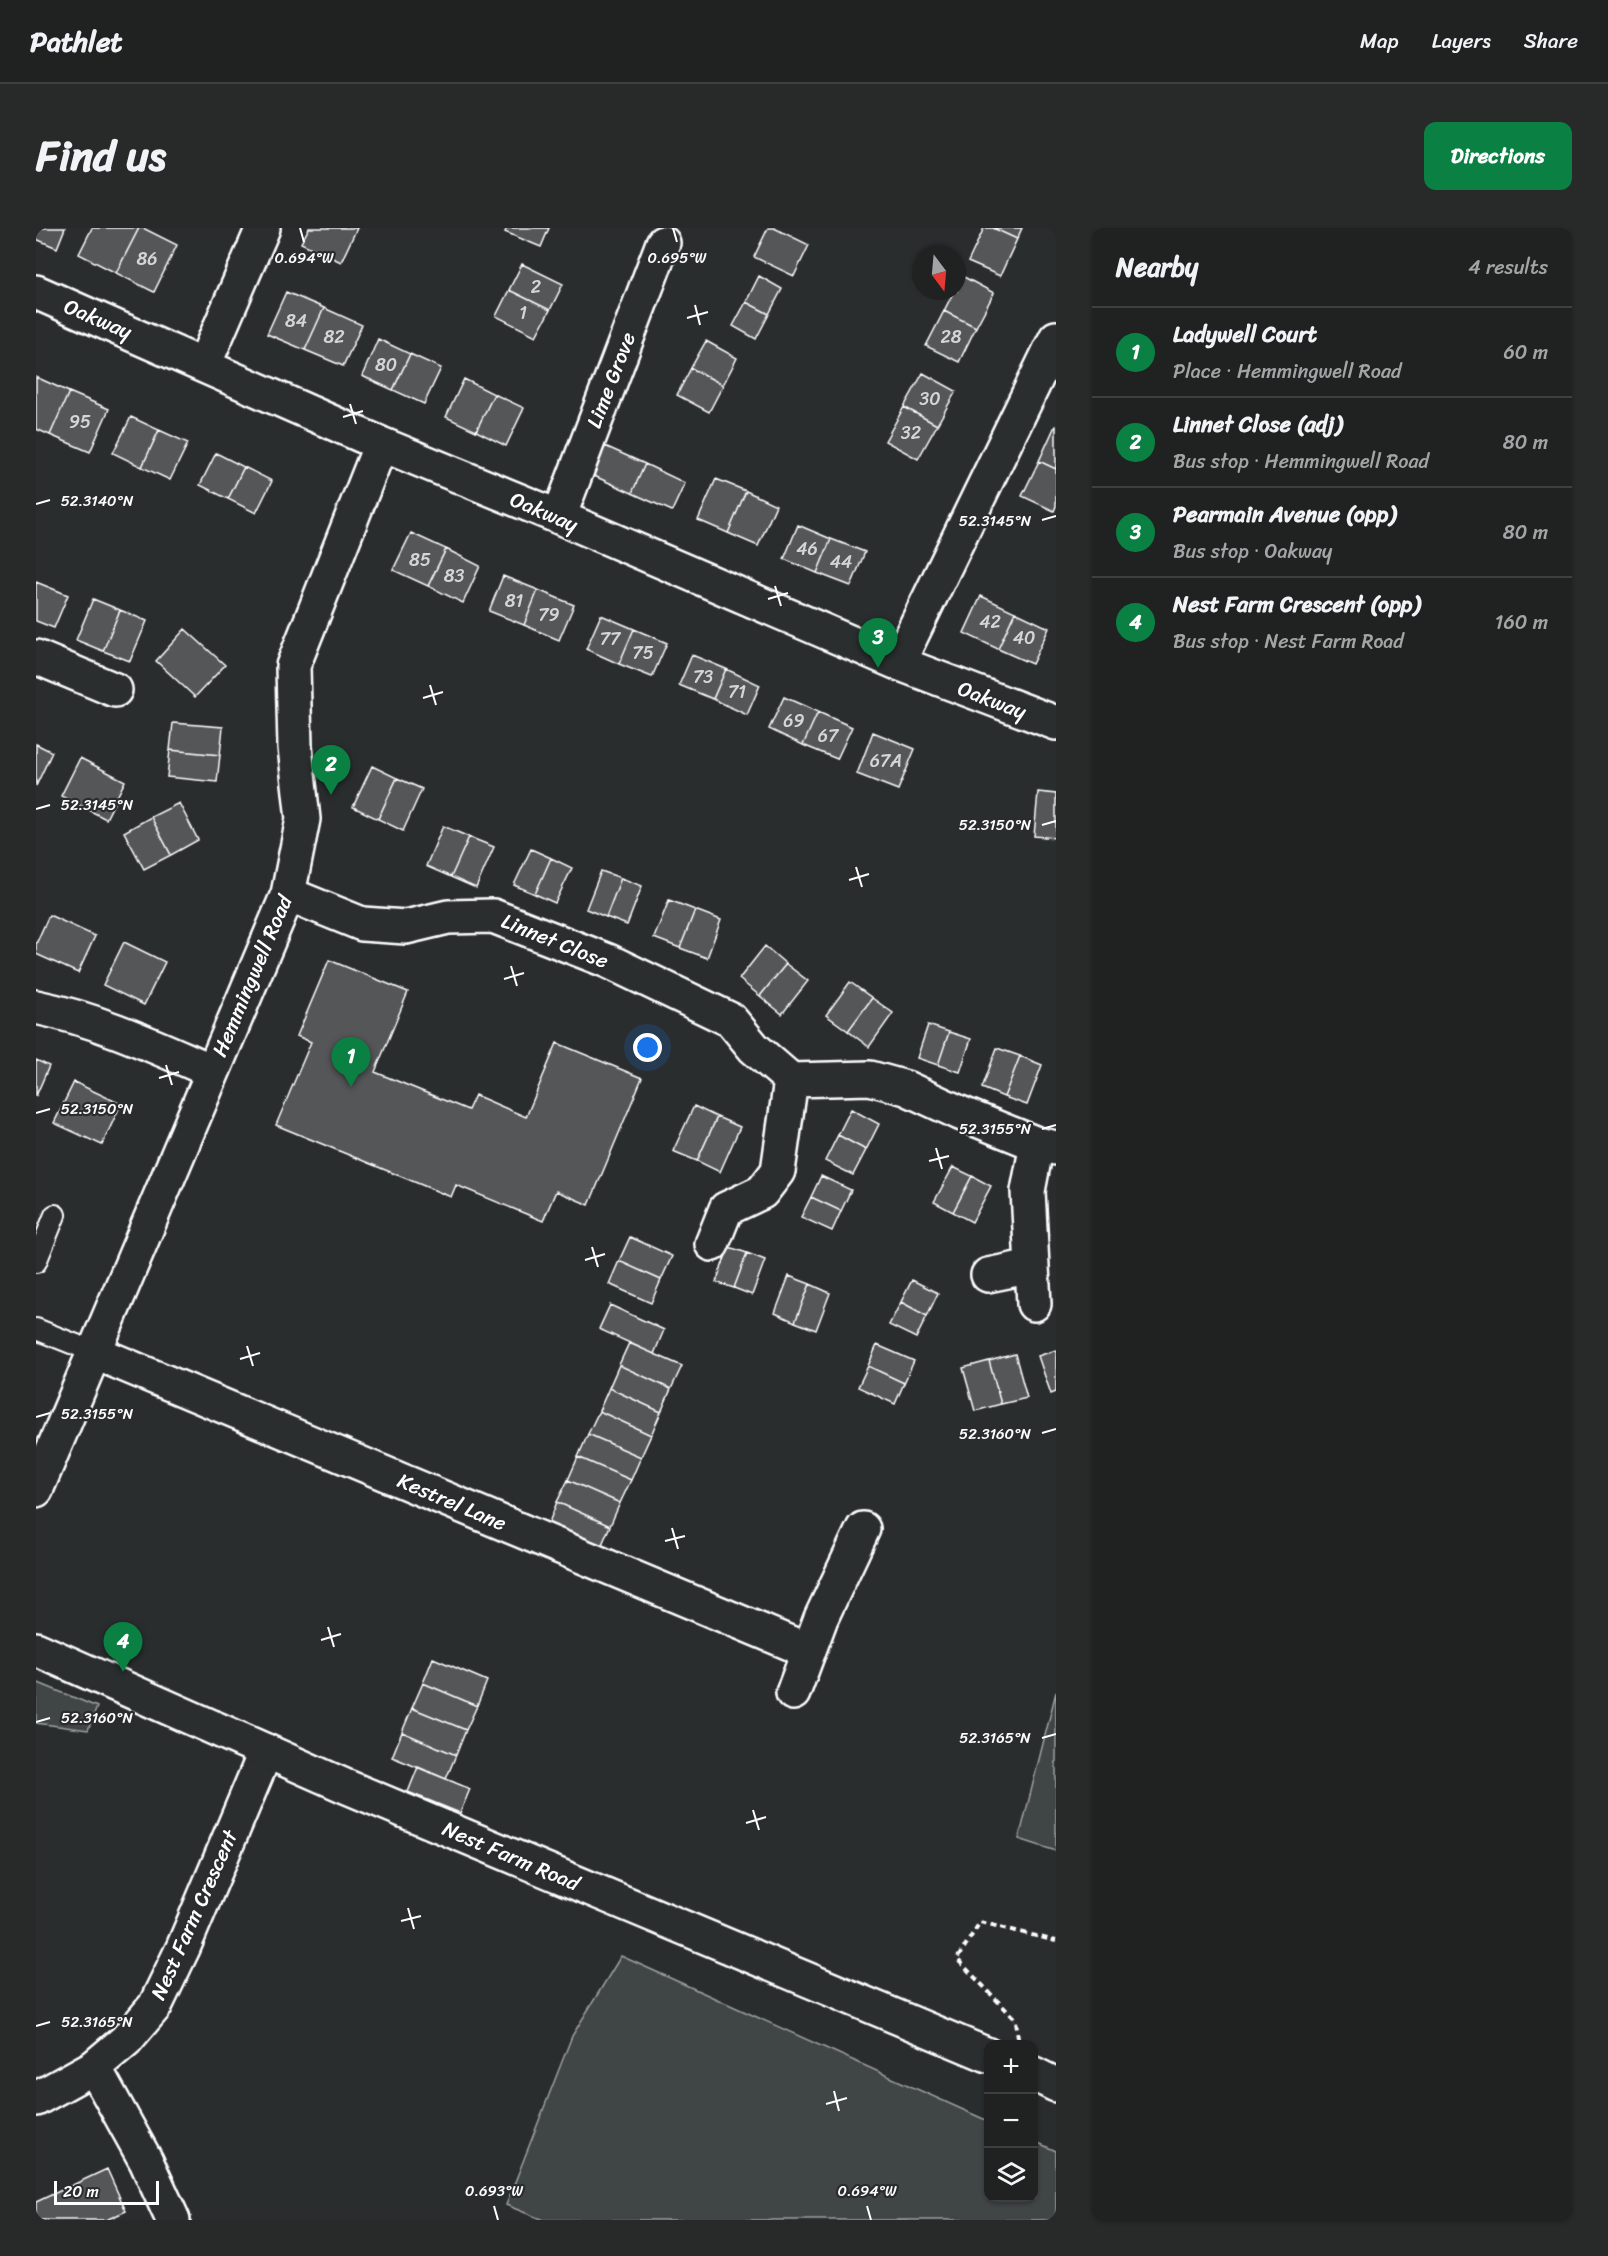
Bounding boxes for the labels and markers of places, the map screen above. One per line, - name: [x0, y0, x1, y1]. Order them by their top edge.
- pin: 3: [858, 618, 898, 668]
- pin: 2: [312, 746, 350, 795]
- pin: 1: [332, 1038, 370, 1087]
- pin: 4: [104, 1622, 142, 1672]

